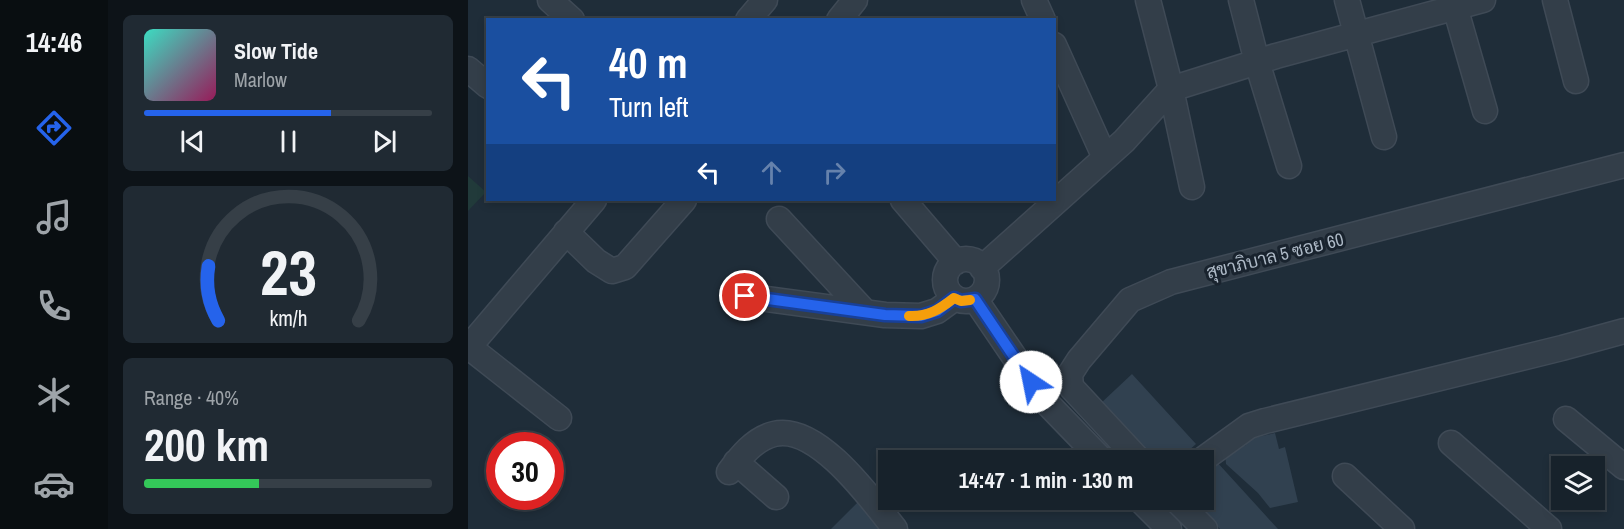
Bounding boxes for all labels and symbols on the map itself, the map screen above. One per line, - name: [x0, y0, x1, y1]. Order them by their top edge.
- street label: สุขาภิบาล 5 ซอย 60: [1204, 226, 1346, 285]
- pin: [719, 270, 770, 321]
- position arrow: [999, 350, 1063, 414]
- speed limit sign: 30: [486, 432, 564, 510]

